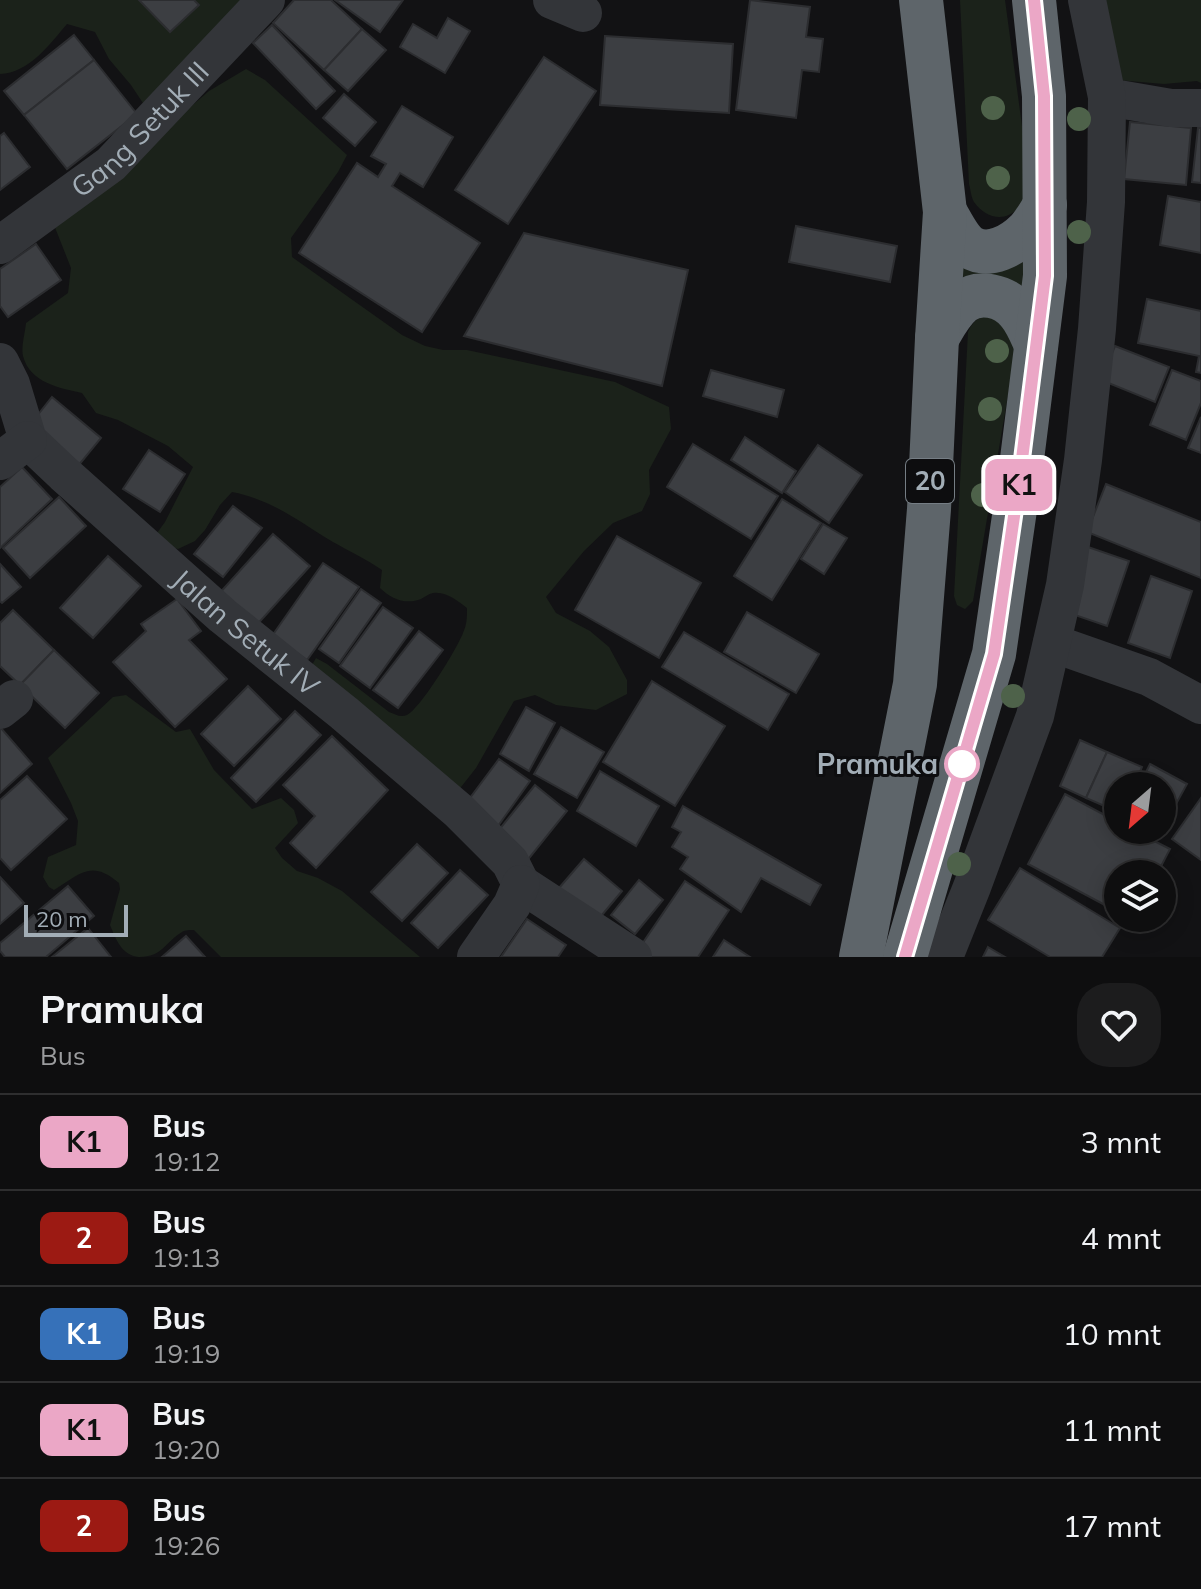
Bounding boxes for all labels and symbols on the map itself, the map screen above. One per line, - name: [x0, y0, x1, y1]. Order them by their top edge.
- street label: Gang Setuk III: [64, 54, 216, 205]
- road number: 20: [906, 459, 954, 503]
- line badge: K1: [983, 459, 1055, 511]
- street label: Jalan Setuk IV: [165, 561, 327, 704]
- place label: Pramuka: [817, 746, 938, 781]
- marker: Pramuka: [945, 747, 979, 781]
- north arrow: [1104, 772, 1176, 844]
- scale bar: [24, 901, 128, 937]

